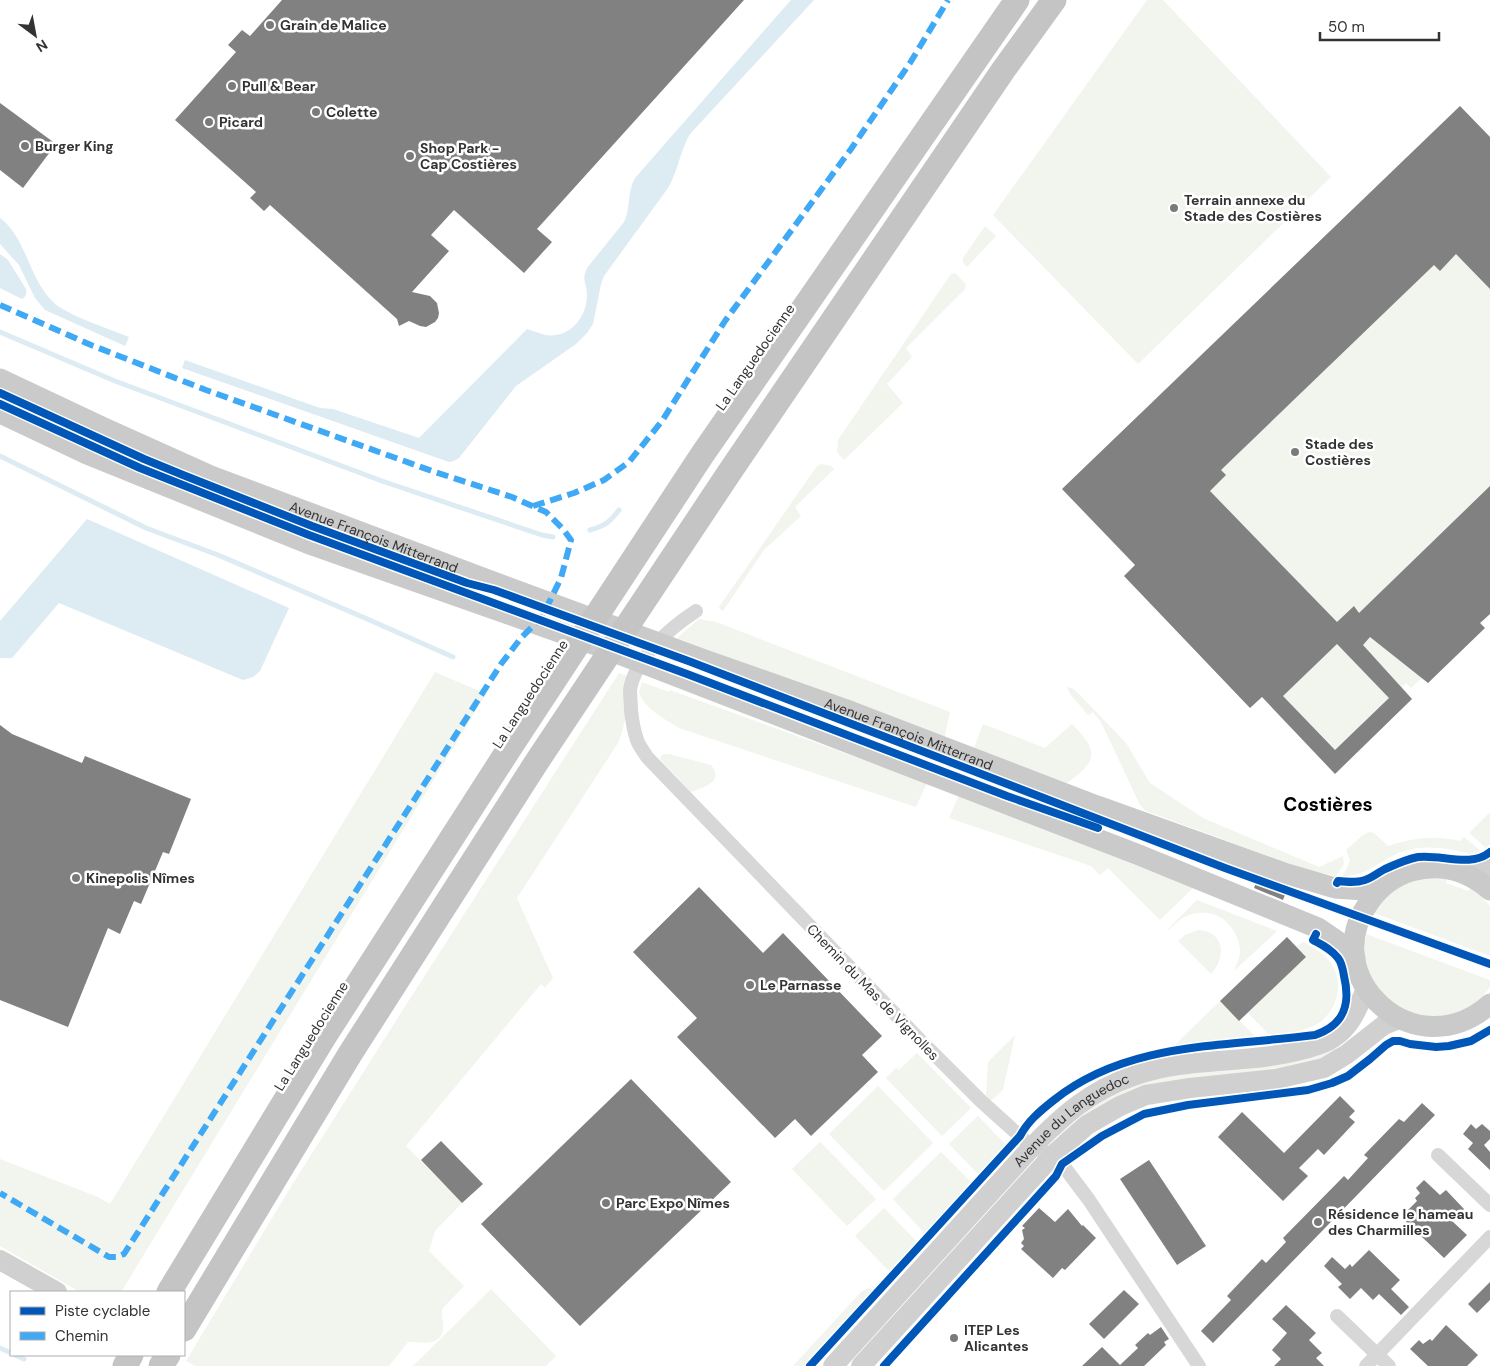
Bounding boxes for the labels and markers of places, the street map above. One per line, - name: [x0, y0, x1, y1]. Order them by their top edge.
- place label: Grain de Malice: [280, 16, 387, 34]
- marker: Grain de Malice: [264, 19, 276, 31]
- place label: Pull & Bear: [242, 77, 316, 95]
- marker: Pull & Bear: [226, 80, 238, 92]
- place label: Colette: [326, 103, 377, 121]
- marker: Colette: [310, 106, 322, 118]
- place label: Picard: [219, 113, 263, 131]
- marker: Picard: [203, 116, 215, 128]
- place label: Burger King: [35, 137, 114, 155]
- place label: Shop Park - Cap Costières: [420, 139, 517, 173]
- marker: Burger King: [19, 140, 31, 152]
- marker: Shop Park - Cap Costières: [404, 150, 416, 162]
- place label: Terrain annexe du Stade des Costières: [1184, 191, 1322, 225]
- marker: Terrain annexe du Stade des Costières: [1168, 202, 1180, 214]
- place label: Stade des Costières: [1305, 435, 1374, 469]
- marker: Stade des Costières: [1289, 446, 1301, 458]
- place label: Kinepolis Nîmes: [86, 869, 195, 887]
- marker: Kinepolis Nîmes: [70, 872, 82, 884]
- place label: Le Parnasse: [760, 976, 841, 994]
- marker: Le Parnasse: [744, 979, 756, 991]
- place label: Parc Expo Nîmes: [616, 1194, 730, 1212]
- marker: Parc Expo Nîmes: [600, 1197, 612, 1209]
- place label: Résidence le hameau des Charmilles: [1328, 1205, 1473, 1239]
- marker: Résidence le hameau des Charmilles: [1312, 1216, 1324, 1228]
- place label: ITEP Les Alicantes: [964, 1321, 1029, 1355]
- marker: ITEP Les Alicantes: [948, 1332, 960, 1344]

